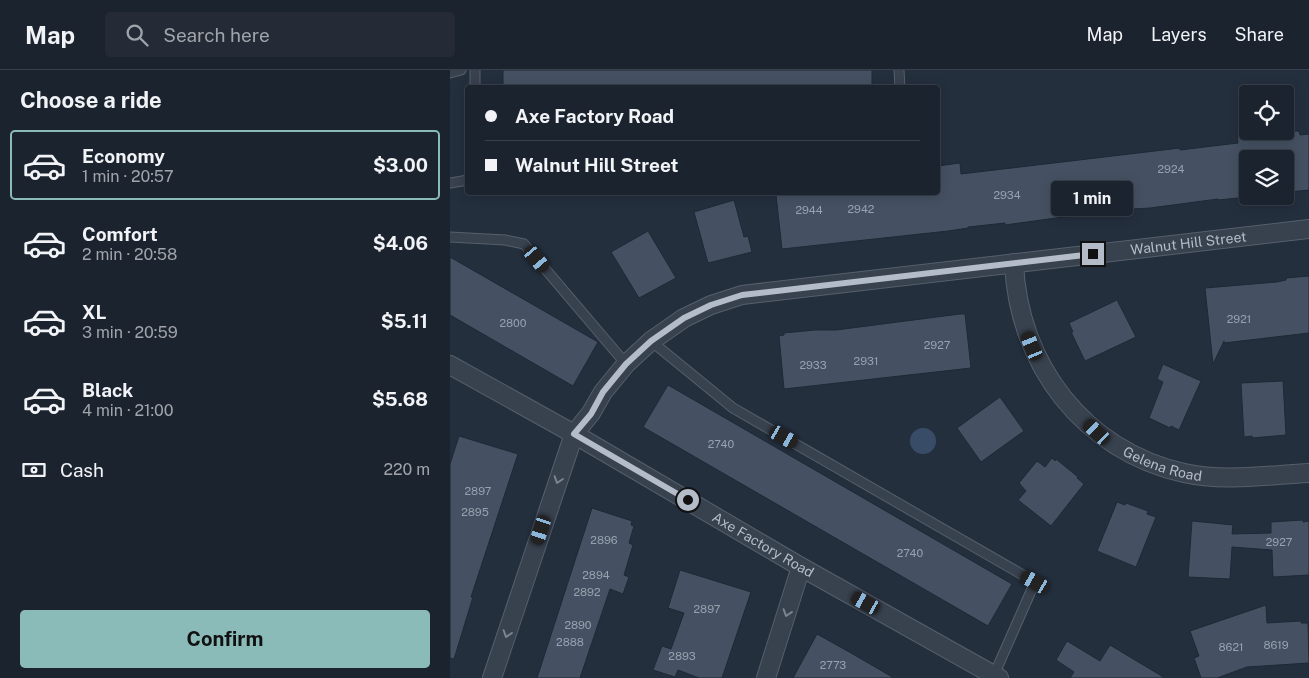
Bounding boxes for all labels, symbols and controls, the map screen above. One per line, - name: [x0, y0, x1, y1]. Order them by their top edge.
- search box: [105, 12, 455, 57]
- text: Map: [25, 21, 75, 49]
- icon: search: [123, 21, 151, 49]
- text: Search here: [163, 24, 270, 46]
- text: Map: [1087, 24, 1123, 45]
- text: Layers: [1151, 24, 1207, 45]
- text: Share: [1235, 24, 1284, 45]
- map controls: [1239, 85, 1294, 205]
- button: locate: [1239, 85, 1294, 140]
- text: Choose a ride: [20, 87, 162, 113]
- text: Axe Factory Road: [515, 105, 674, 127]
- icon: car: [22, 143, 67, 188]
- text: Economy: [82, 145, 165, 167]
- button: layers: [1239, 150, 1294, 205]
- text: $3.00: [373, 154, 428, 176]
- text: Walnut Hill Street: [515, 154, 678, 176]
- house number: 2924: [1158, 163, 1185, 175]
- text: 1 min · 20:57: [82, 167, 174, 186]
- callout: 1 min: [1052, 181, 1134, 216]
- house number: 2934: [993, 189, 1021, 201]
- text: 1 min: [1073, 189, 1111, 208]
- house number: 2942: [848, 203, 875, 215]
- house number: 2944: [795, 204, 823, 216]
- icon: car: [22, 221, 67, 266]
- text: Comfort: [82, 223, 158, 245]
- street label: Walnut Hill Street: [1130, 228, 1247, 258]
- text: $4.06: [373, 232, 428, 254]
- car: [521, 243, 552, 275]
- route end: [1082, 243, 1104, 265]
- text: 2 min · 20:58: [82, 245, 177, 264]
- icon: car: [22, 299, 67, 344]
- text: XL: [82, 301, 107, 323]
- text: $5.11: [381, 310, 428, 332]
- house number: 2921: [1227, 313, 1251, 325]
- house number: 2800: [500, 317, 527, 329]
- text: 3 min · 20:59: [82, 323, 178, 342]
- car: [1019, 329, 1044, 363]
- house number: 2927: [924, 339, 951, 351]
- house number: 2931: [854, 355, 878, 367]
- house number: 2933: [799, 359, 827, 371]
- icon: car: [22, 377, 67, 422]
- text: Black: [82, 379, 133, 401]
- text: $5.68: [372, 388, 428, 410]
- text: 4 min · 21:00: [82, 401, 174, 420]
- car: [1080, 416, 1113, 448]
- car: [767, 423, 800, 451]
- house number: 2740: [708, 438, 735, 450]
- street label: Gelena Road: [1120, 443, 1203, 484]
- icon: cash: [20, 456, 48, 484]
- text: Cash: [60, 459, 104, 481]
- text: 220 m: [383, 460, 430, 479]
- one-way arrow: [554, 475, 564, 484]
- house number: 2897: [465, 485, 492, 497]
- route start: [677, 489, 699, 511]
- house number: 2895: [461, 506, 489, 518]
- street label: Axe Factory Road: [709, 509, 817, 581]
- car: [529, 513, 552, 547]
- house number: 2896: [590, 534, 618, 546]
- house number: 2927: [1266, 536, 1293, 548]
- house number: 2740: [897, 547, 924, 559]
- car: [1018, 568, 1051, 596]
- house number: 2894: [582, 569, 610, 581]
- house number: 2892: [573, 586, 601, 598]
- car: [849, 589, 882, 617]
- house number: 2897: [694, 603, 721, 615]
- one-way arrow: [782, 608, 792, 617]
- button: Confirm: [20, 610, 430, 668]
- house number: 2890: [564, 619, 592, 631]
- one-way arrow: [503, 629, 513, 638]
- house number: 2888: [556, 636, 584, 648]
- house number: 8619: [1263, 639, 1289, 651]
- house number: 8621: [1219, 641, 1243, 653]
- house number: 2893: [668, 650, 696, 662]
- house number: 2773: [820, 659, 846, 671]

